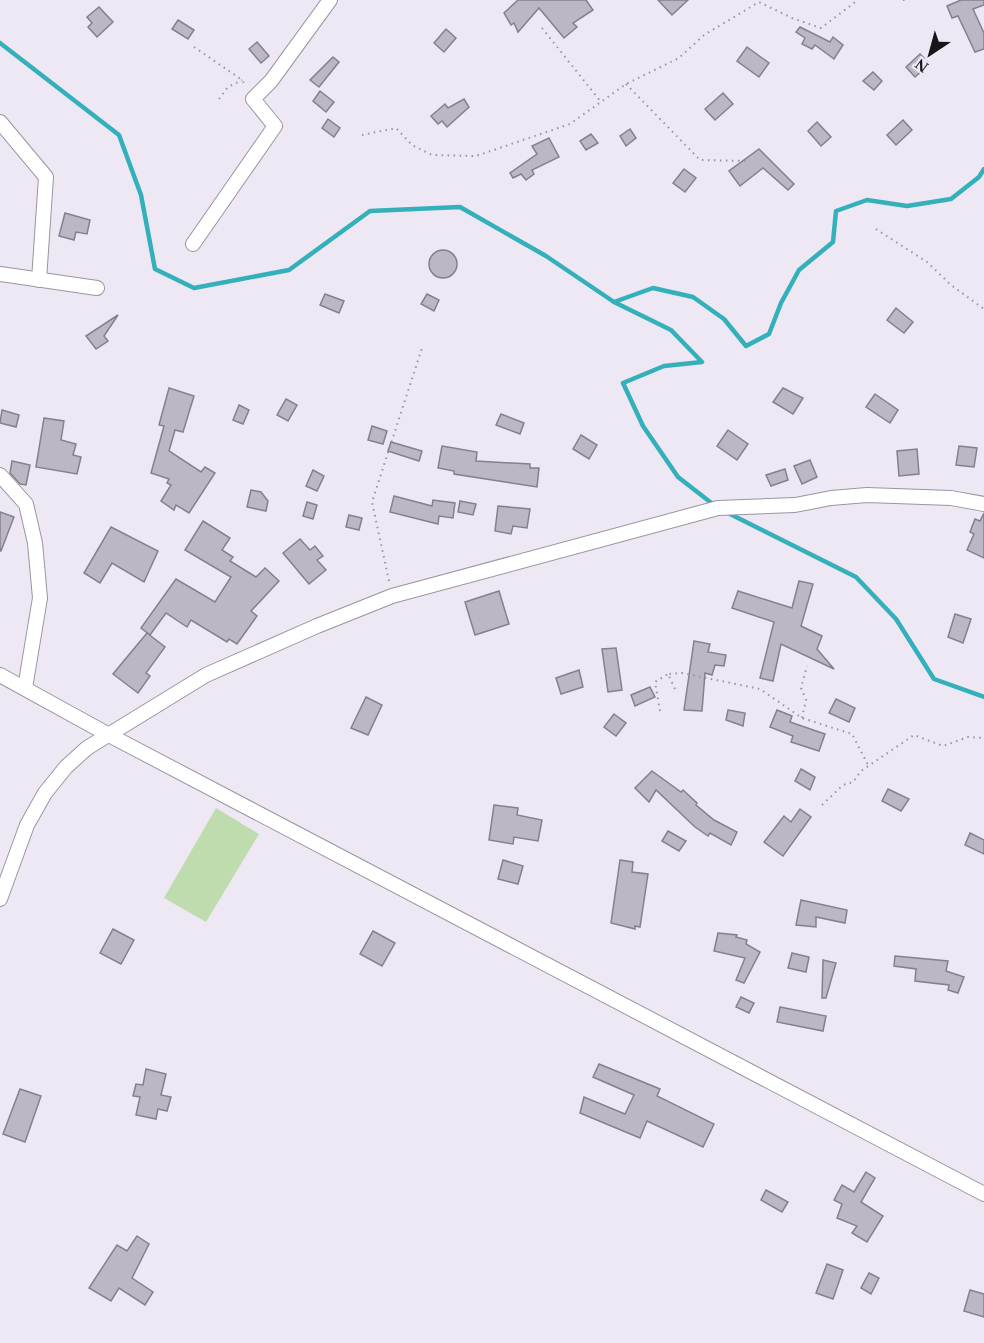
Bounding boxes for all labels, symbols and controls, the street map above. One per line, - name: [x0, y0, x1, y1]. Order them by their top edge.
- north arrow: [900, 24, 960, 84]
- text: N: [911, 55, 931, 76]

